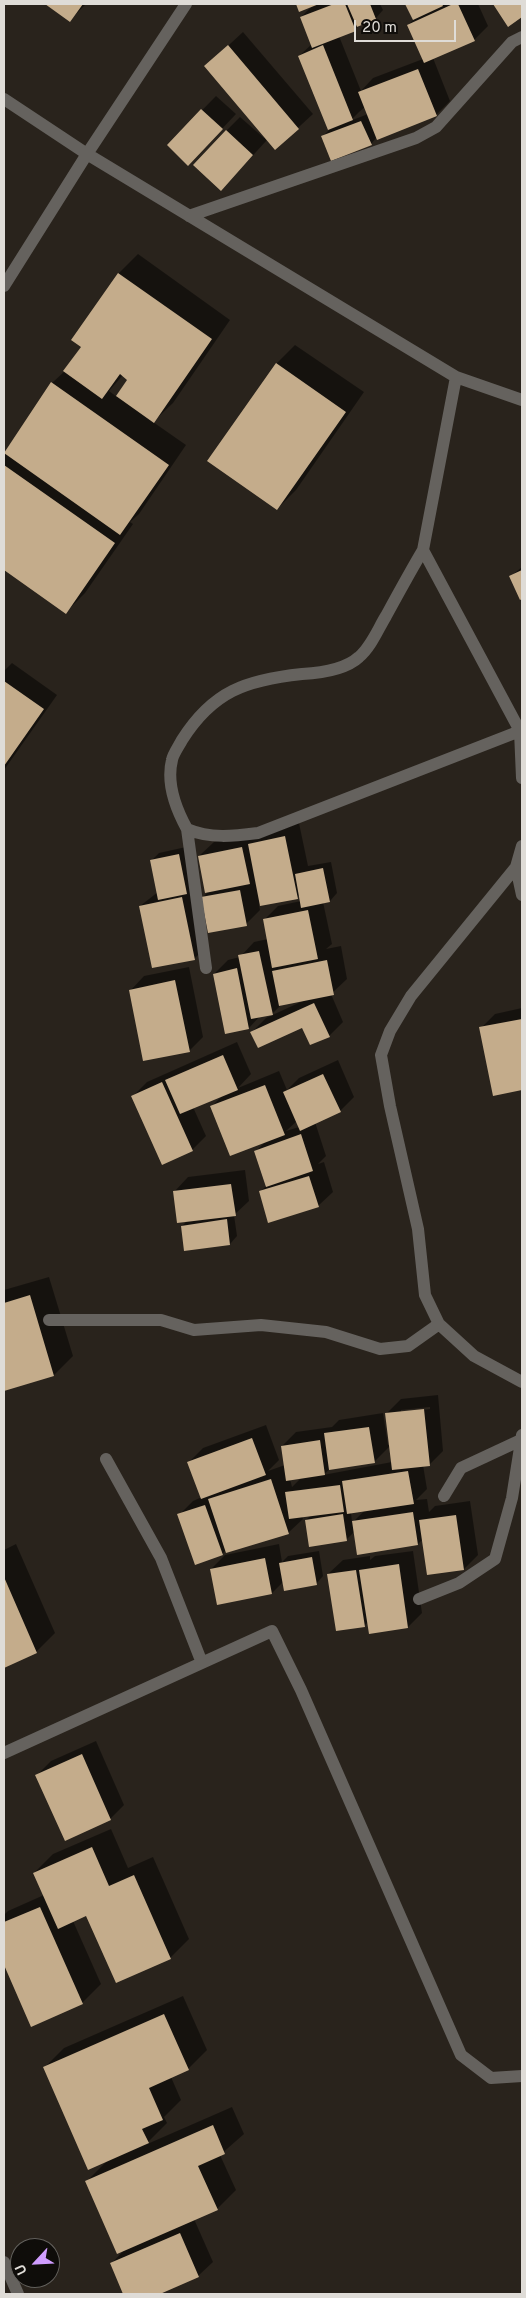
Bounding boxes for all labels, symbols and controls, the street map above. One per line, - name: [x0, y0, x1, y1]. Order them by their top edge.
- scale bar: [356, 10, 458, 42]
- text: 20 m: [362, 19, 397, 38]
- north arrow: [10, 2238, 60, 2288]
- text: U: [12, 2261, 32, 2277]

